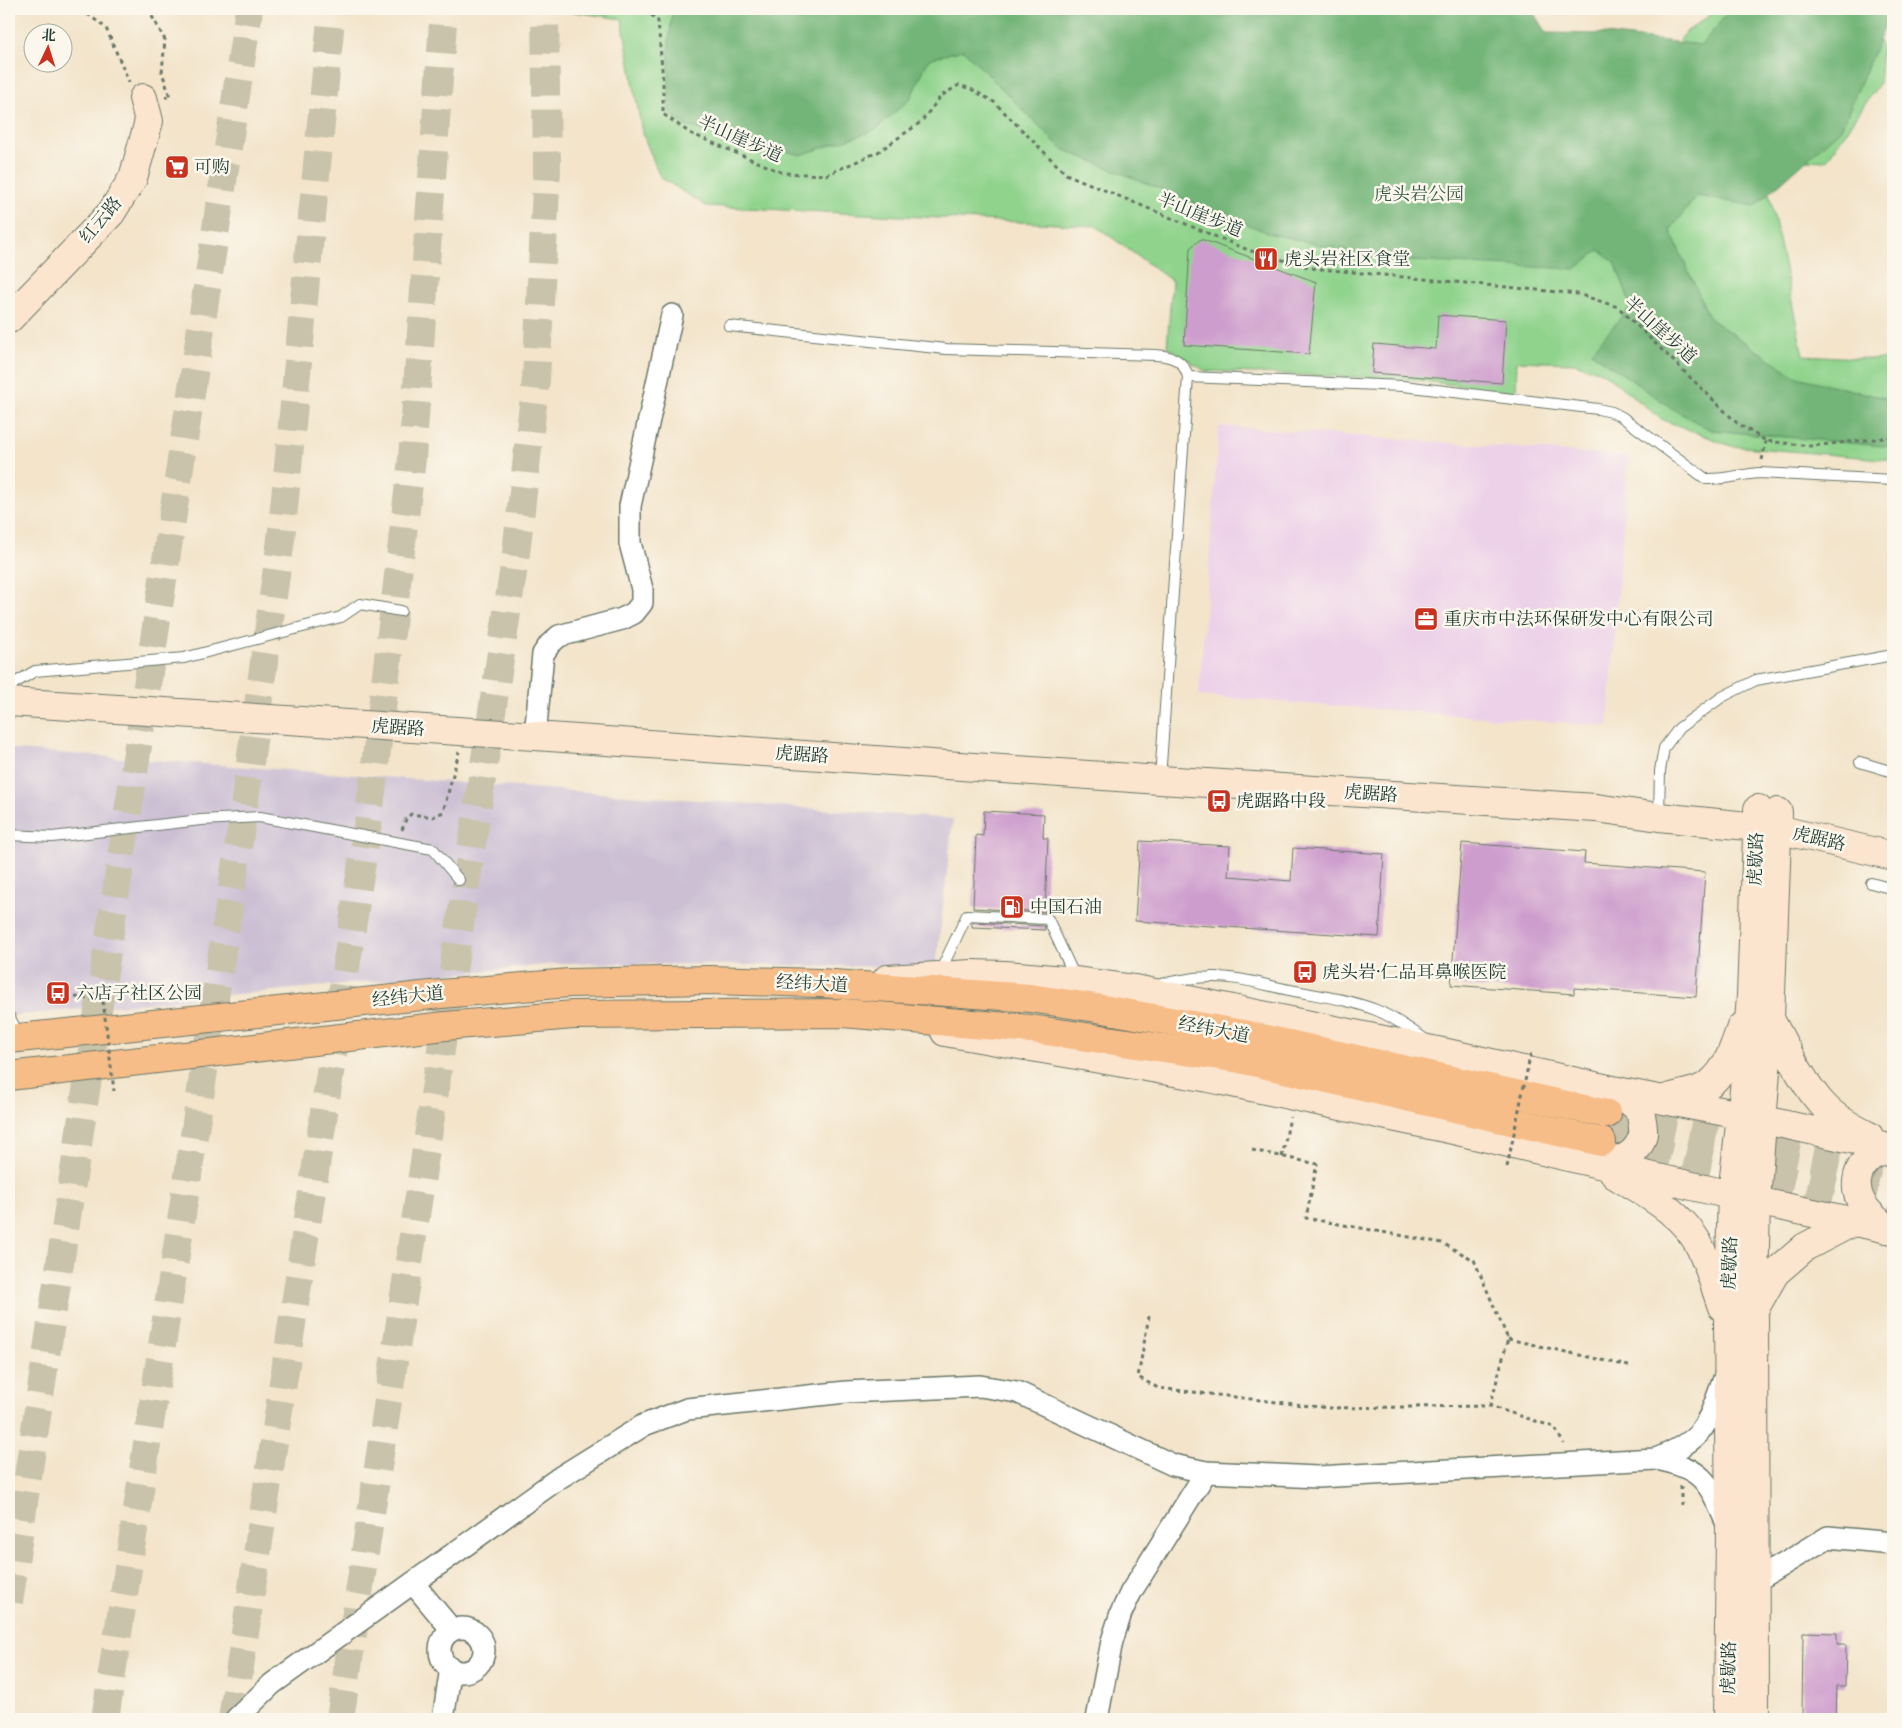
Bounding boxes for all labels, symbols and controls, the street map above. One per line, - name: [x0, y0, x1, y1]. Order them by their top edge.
- north arrow: [22, 22, 72, 72]
- text: 北: [41, 26, 57, 45]
- street label: 半山崖步道: [694, 109, 786, 169]
- supermarket icon: 可购: [164, 154, 190, 180]
- place label: 可购: [194, 155, 230, 180]
- park label: 虎头岩公园: [1374, 182, 1464, 207]
- street label: 半山崖步道: [1154, 187, 1246, 243]
- street label: 红云路: [74, 191, 128, 249]
- restaurant icon: 虎头岩社区食堂: [1253, 246, 1279, 272]
- place label: 虎头岩社区食堂: [1284, 247, 1410, 272]
- street label: 半山崖步道: [1618, 291, 1702, 369]
- office icon: 重庆市中法环保研发中心有限公司: [1413, 606, 1439, 632]
- place label: 重庆市中法环保研发中心有限公司: [1444, 607, 1714, 632]
- street label: 虎踞路: [370, 714, 426, 742]
- street label: 虎踞路: [774, 741, 830, 769]
- street label: 虎踞路: [1343, 780, 1399, 808]
- bus stop icon: 虎踞路中段: [1206, 788, 1232, 814]
- place label: 虎踞路中段: [1236, 789, 1326, 814]
- street label: 虎踞路: [1790, 821, 1848, 857]
- street label: 虎歇路: [1743, 832, 1769, 886]
- fuel station icon: 中国石油: [999, 894, 1025, 920]
- place label: 中国石油: [1030, 895, 1102, 920]
- bus stop icon: 虎头岩‧仁品耳鼻喉医院: [1292, 959, 1318, 985]
- place label: 虎头岩‧仁品耳鼻喉医院: [1322, 960, 1507, 985]
- street label: 经纬大道: [775, 970, 849, 998]
- bus stop icon: 六店子社区公园: [45, 980, 71, 1006]
- place label: 六店子社区公园: [76, 981, 202, 1006]
- street label: 经纬大道: [371, 981, 445, 1013]
- street label: 经纬大道: [1176, 1011, 1252, 1049]
- street label: 虎歇路: [1717, 1236, 1743, 1290]
- street label: 虎歇路: [1716, 1641, 1742, 1695]

